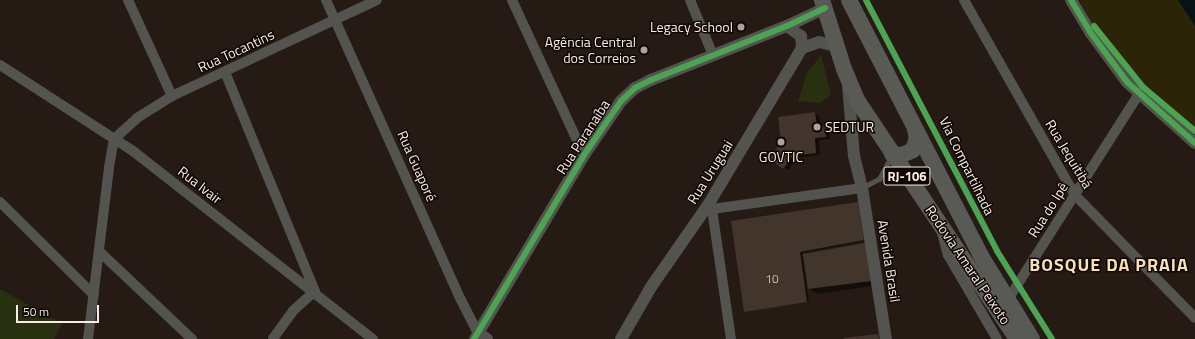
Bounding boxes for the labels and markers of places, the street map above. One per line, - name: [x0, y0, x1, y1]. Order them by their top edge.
- place label: Legacy School: [650, 19, 733, 35]
- marker: Legacy School: [736, 22, 746, 32]
- place label: Agência Central dos Correios: [545, 34, 636, 66]
- marker: Agência Central dos Correios: [639, 45, 649, 55]
- place label: SEDTUR: [825, 119, 874, 135]
- marker: SEDTUR: [812, 122, 822, 132]
- marker: GOVTIC: [776, 137, 786, 147]
- place label: GOVTIC: [759, 149, 803, 165]

